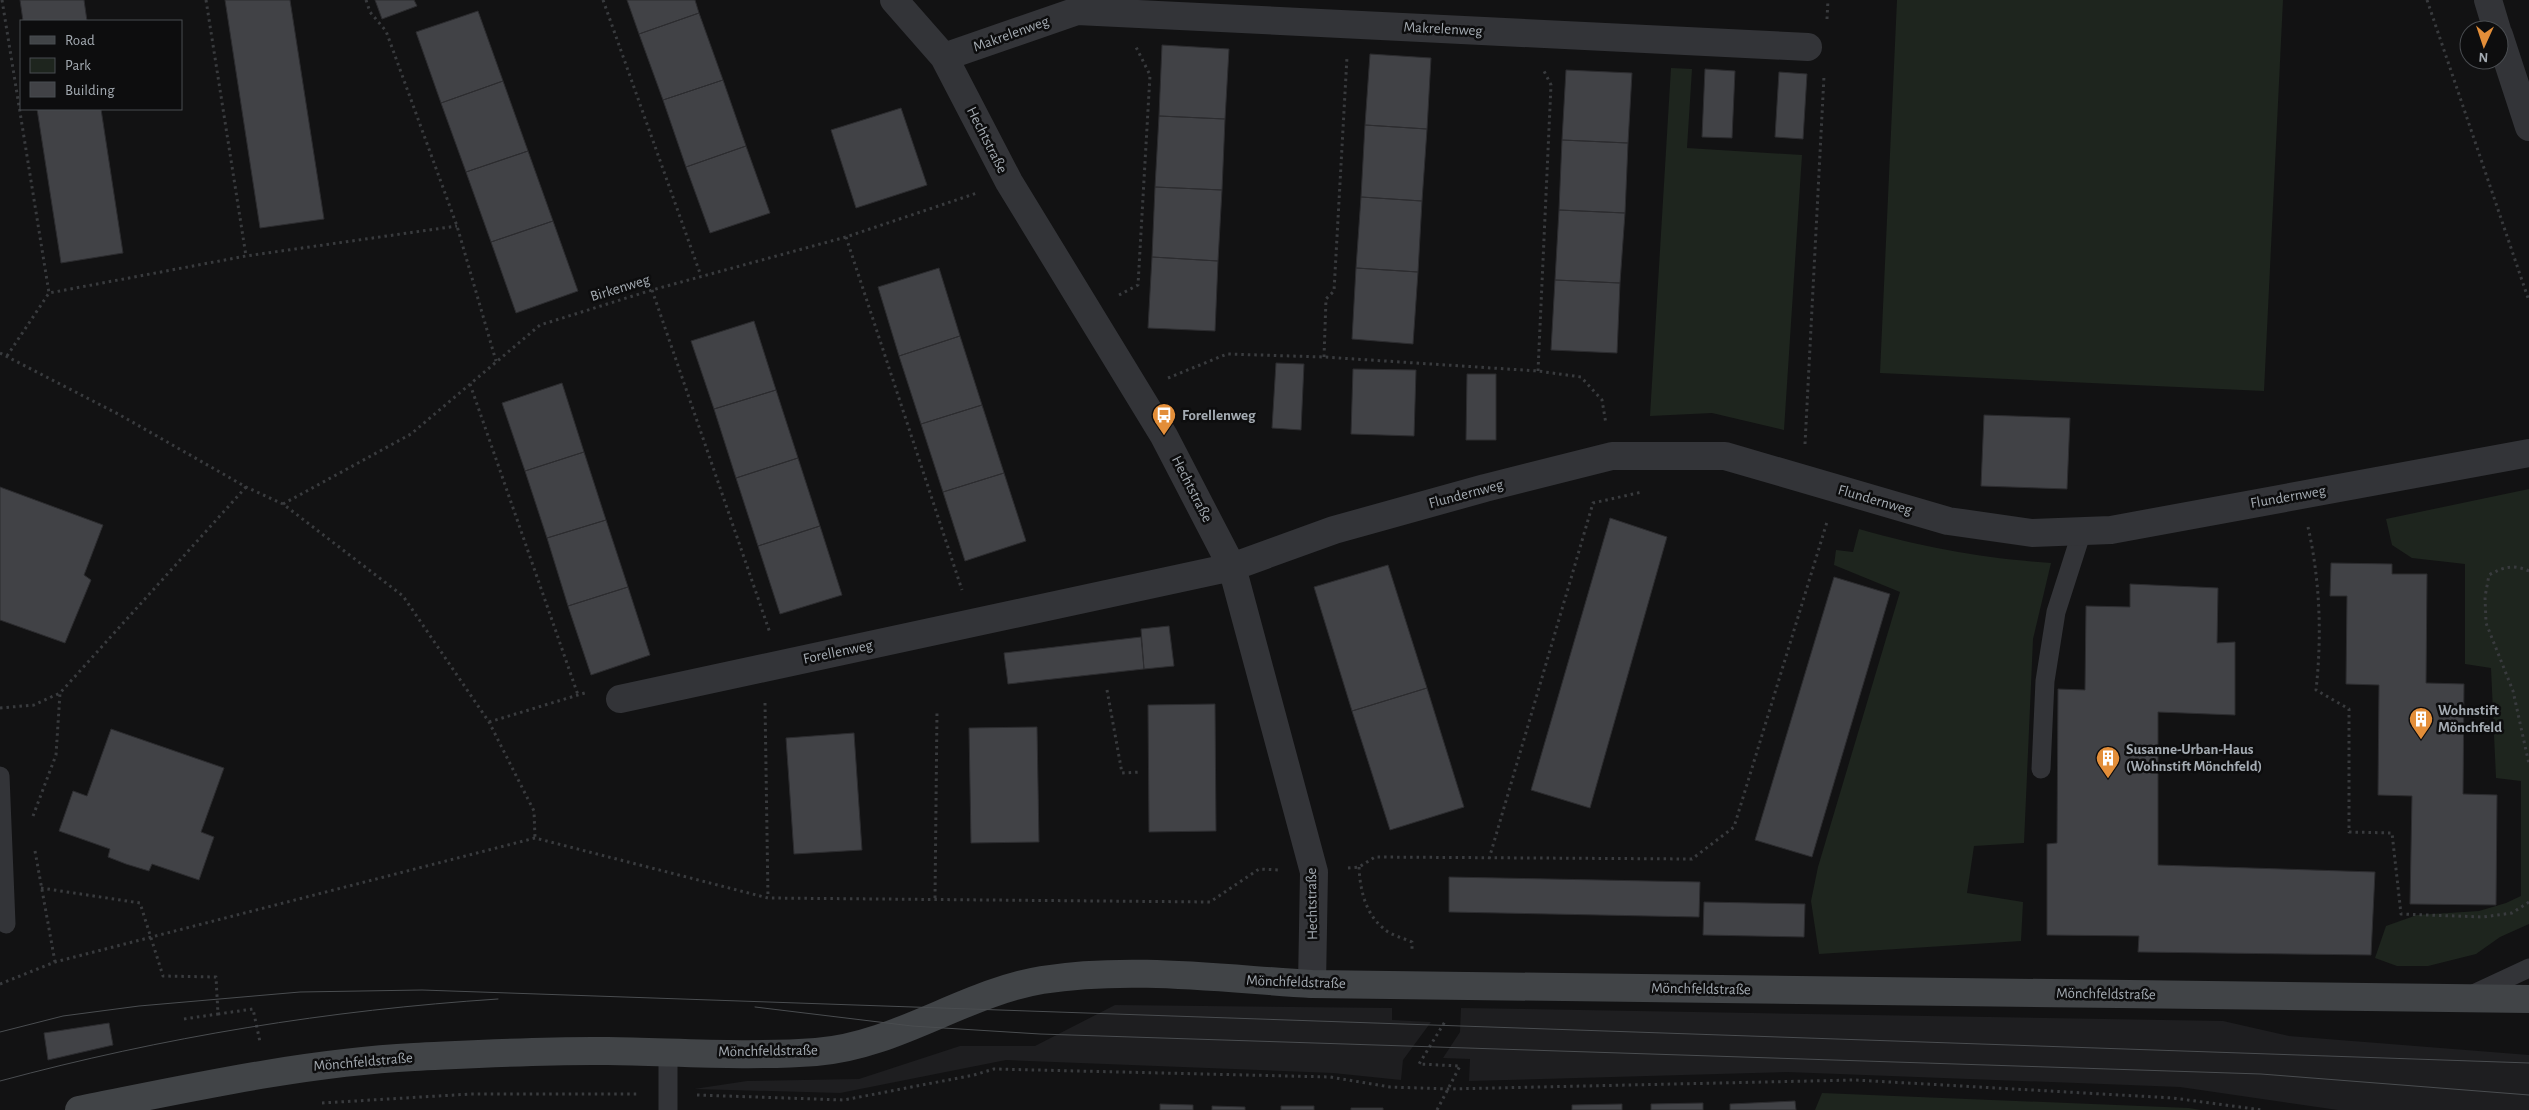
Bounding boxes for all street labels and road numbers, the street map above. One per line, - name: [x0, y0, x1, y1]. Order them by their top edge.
- street label: Makrelenweg: [971, 13, 1051, 55]
- street label: Makrelenweg: [1403, 19, 1484, 39]
- street label: Hechtstraße: [964, 104, 1010, 176]
- street label: Birkenweg: [588, 272, 652, 304]
- street label: Hechtstraße: [1169, 453, 1215, 525]
- street label: Flundernweg: [1427, 477, 1506, 511]
- street label: Flundernweg: [1836, 482, 1914, 518]
- street label: Flundernweg: [2249, 483, 2328, 511]
- street label: Forellenweg: [802, 637, 875, 667]
- street label: Hechtstraße: [1304, 868, 1320, 940]
- street label: Mönchfeldstraße: [1246, 973, 1346, 991]
- street label: Mönchfeldstraße: [1651, 981, 1751, 997]
- street label: Mönchfeldstraße: [2056, 986, 2156, 1002]
- street label: Mönchfeldstraße: [718, 1043, 818, 1059]
- street label: Mönchfeldstraße: [313, 1050, 413, 1074]

